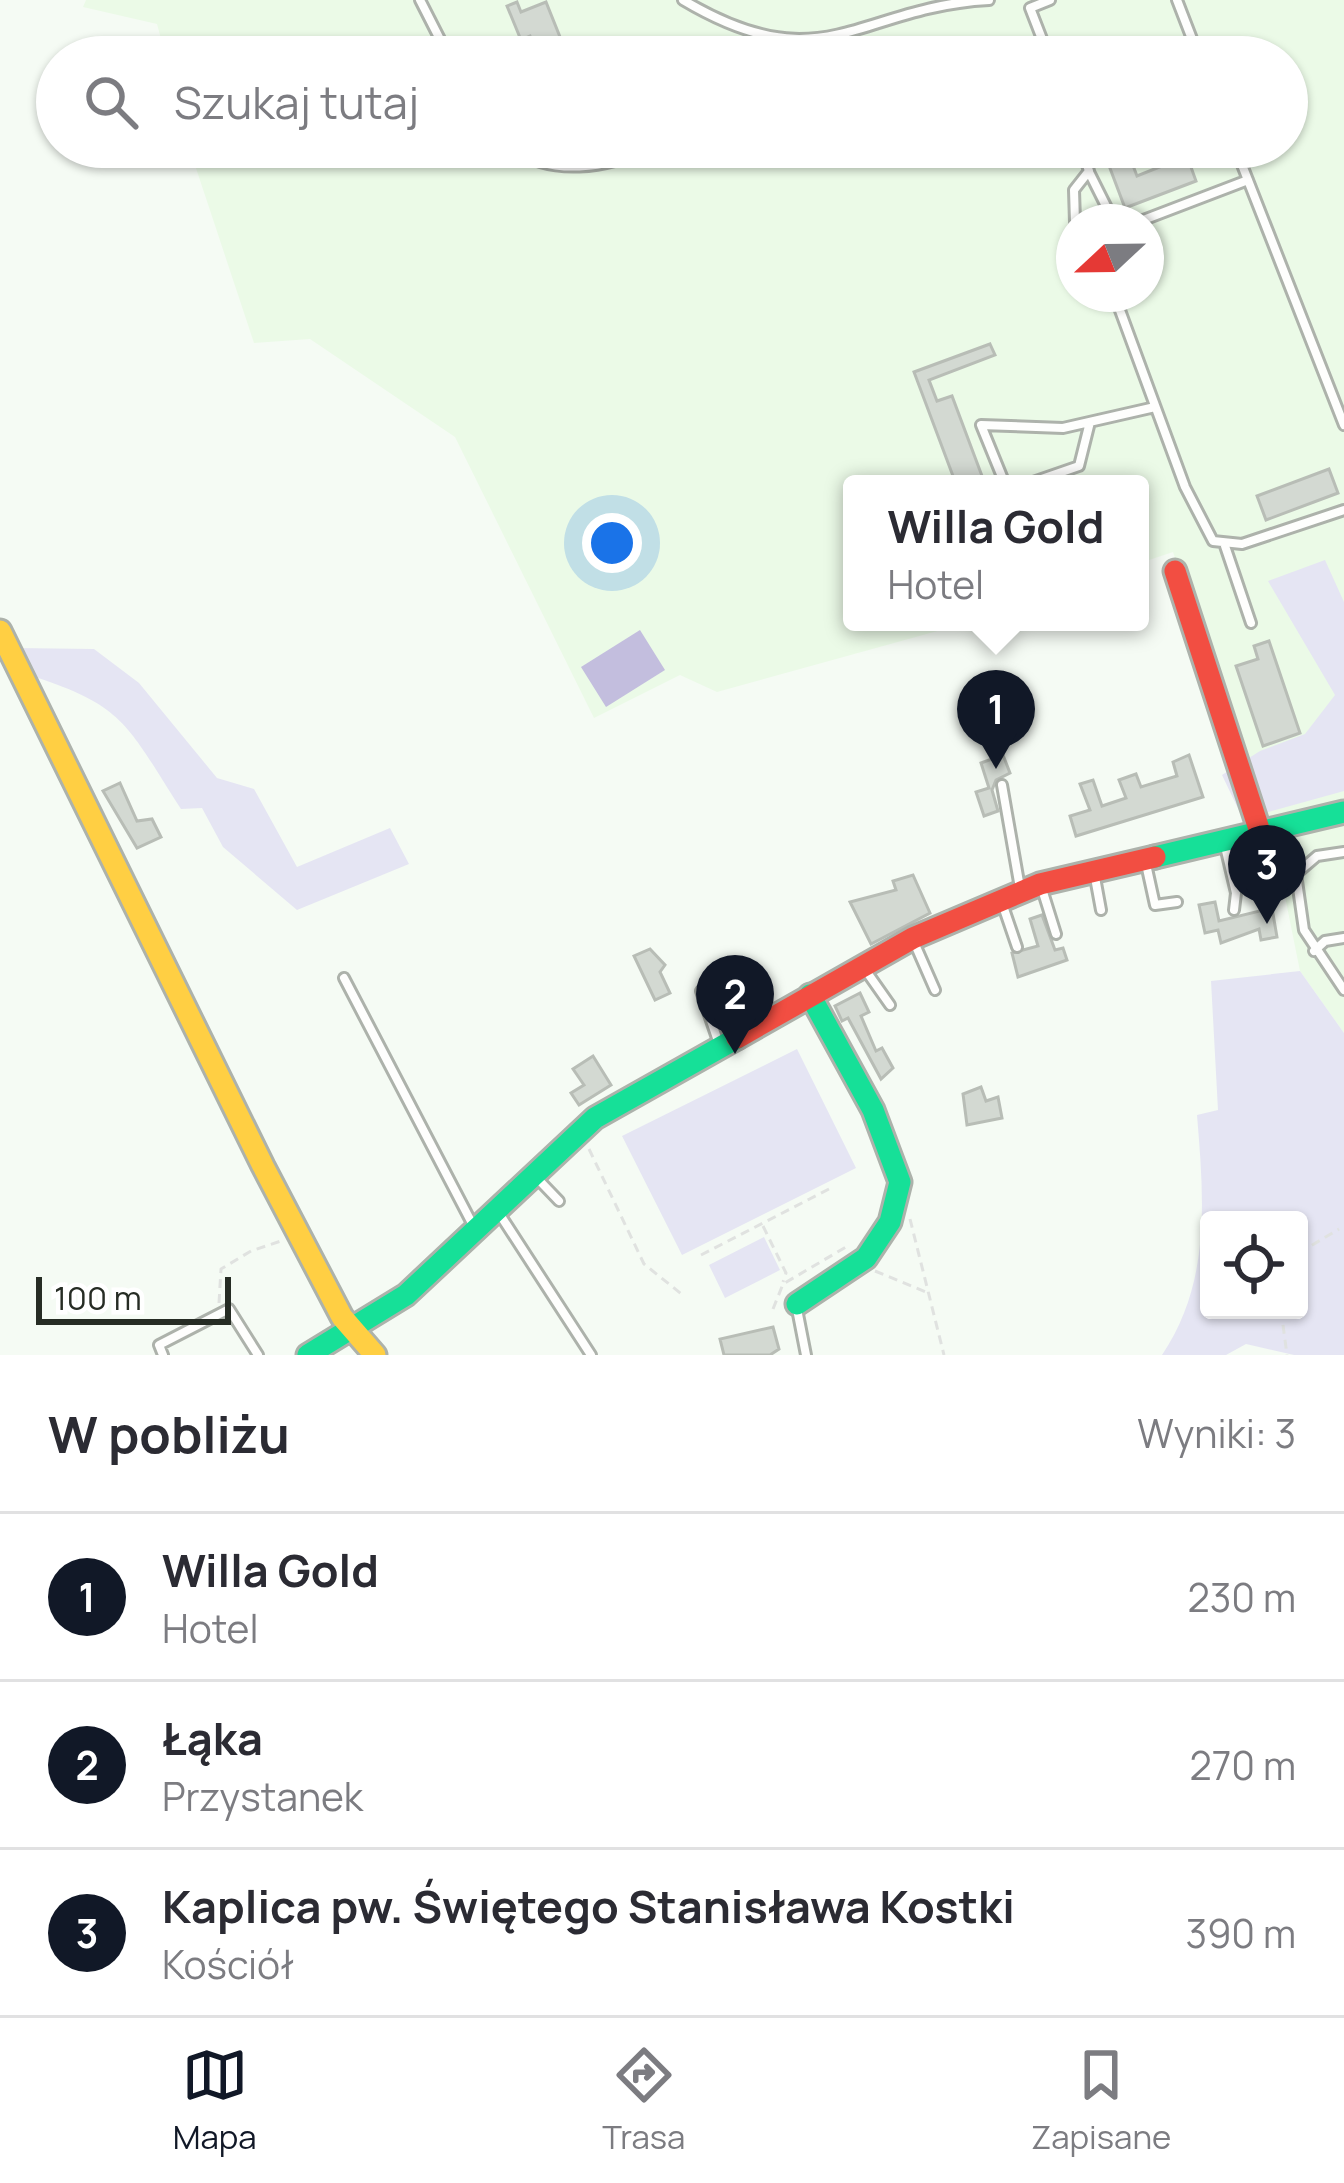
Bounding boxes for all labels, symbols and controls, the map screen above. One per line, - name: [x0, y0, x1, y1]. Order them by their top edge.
- search box: [36, 36, 1308, 168]
- icon: search: [78, 69, 144, 135]
- text: Szukaj tutaj: [174, 71, 419, 133]
- north arrow: [1056, 204, 1164, 312]
- popup: [843, 475, 1149, 631]
- text: Willa Gold: [888, 495, 1104, 557]
- your location: [582, 513, 642, 573]
- text: Hotel: [888, 557, 984, 611]
- pin: 1: [957, 670, 1035, 769]
- pin: 3: [1228, 825, 1306, 924]
- pin: 2: [696, 955, 774, 1054]
- map controls: [1200, 1211, 1308, 1319]
- button: locate: [1200, 1211, 1308, 1319]
- scale bar: [36, 1271, 231, 1324]
- text: 100 m: [54, 1275, 142, 1320]
- text: W pobliżu: [48, 1399, 290, 1468]
- text: Wyniki: 3: [1137, 1406, 1296, 1460]
- text: Willa Gold: [162, 1539, 379, 1601]
- text: 1: [78, 1570, 96, 1624]
- text: 230 m: [1188, 1570, 1296, 1624]
- text: Hotel: [162, 1601, 259, 1655]
- text: Łąka: [162, 1707, 263, 1769]
- text: 2: [75, 1738, 99, 1792]
- text: 270 m: [1190, 1738, 1296, 1792]
- text: Przystanek: [162, 1769, 363, 1823]
- text: Kaplica pw. Świętego Stanisława Kostki: [162, 1875, 1015, 1937]
- text: 3: [76, 1906, 98, 1960]
- text: 390 m: [1186, 1906, 1296, 1960]
- text: Kościół: [162, 1937, 295, 1991]
- tab: Mapa: [173, 2042, 257, 2159]
- tab: Trasa: [602, 2042, 685, 2159]
- tab: Zapisane: [1031, 2042, 1171, 2159]

